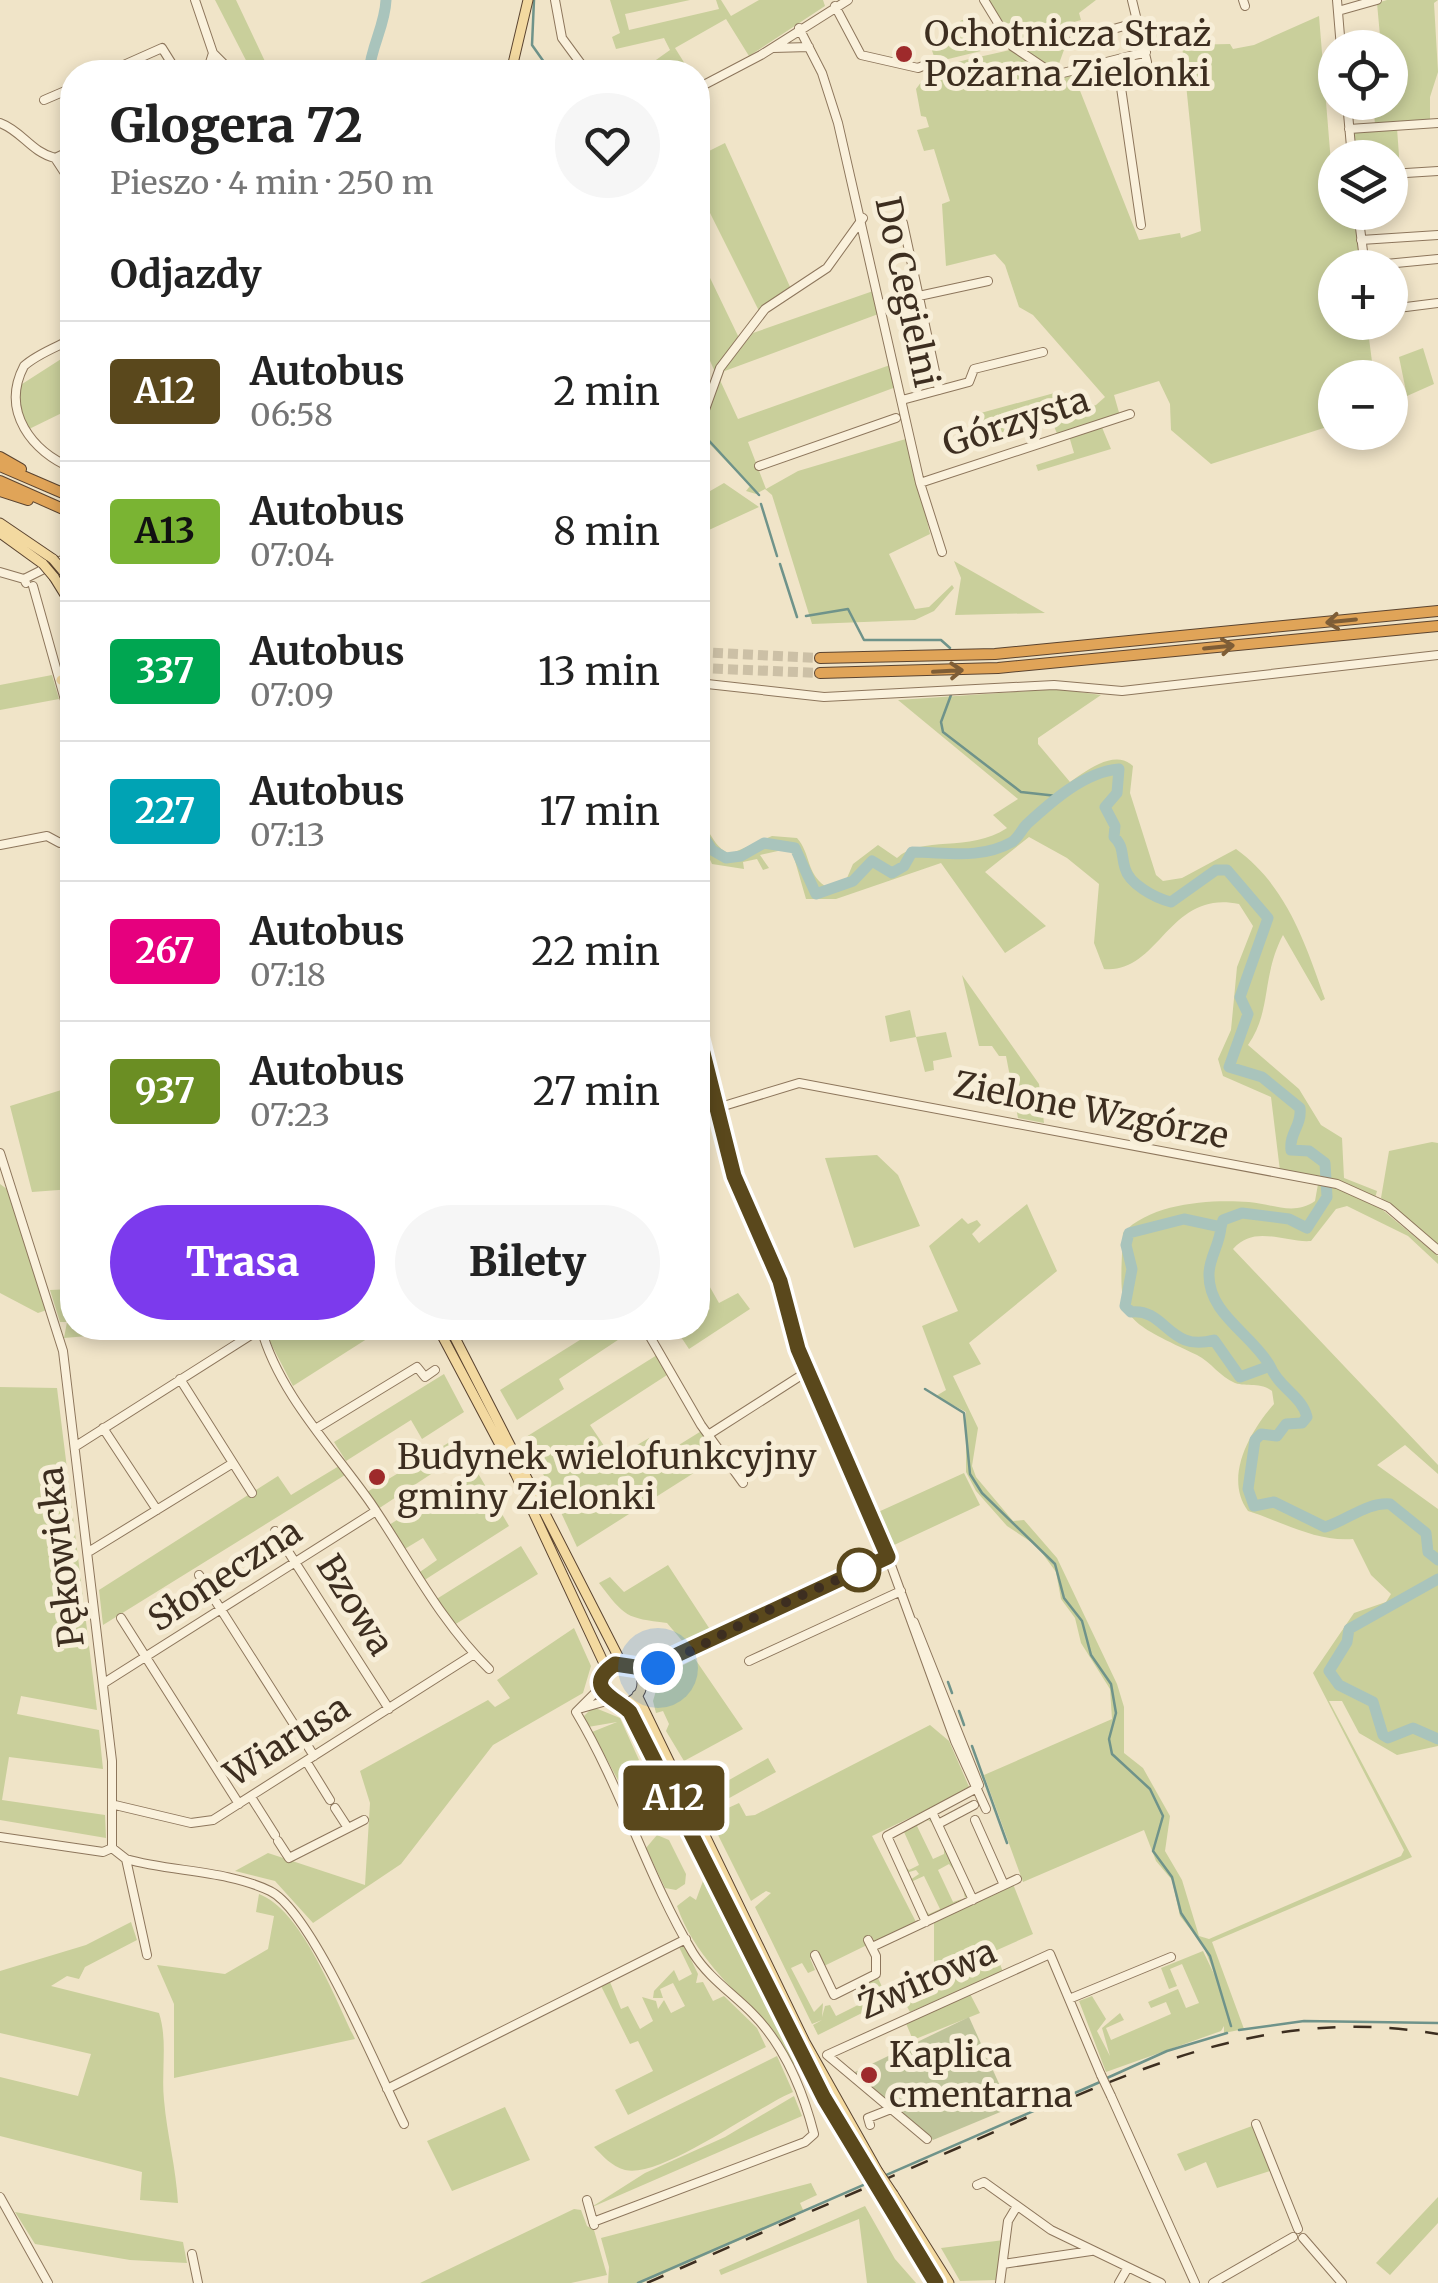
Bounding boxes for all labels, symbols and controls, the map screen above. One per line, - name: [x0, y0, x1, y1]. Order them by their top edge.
- place label: Ochotnicza Straż Pożarna Zielonki: [924, 12, 1211, 96]
- map controls: [1318, 30, 1408, 450]
- button: locate: [1318, 30, 1408, 120]
- marker: Ochotnicza Straż Pożarna Zielonki: [893, 43, 915, 65]
- button: heart: [555, 93, 660, 198]
- text: Glogera 72: [110, 95, 363, 155]
- button: layers: [1318, 140, 1408, 230]
- text: Pieszo · 4 min · 250 m: [110, 163, 433, 203]
- street label: Do Cegielni: [865, 193, 949, 391]
- button: +: [1318, 250, 1408, 340]
- text: Odjazdy: [110, 251, 262, 298]
- text: Autobus: [250, 348, 405, 395]
- button: −: [1318, 360, 1408, 450]
- text: 2 min: [553, 368, 660, 415]
- text: A12: [134, 369, 196, 413]
- street label: Górzysta: [937, 378, 1095, 466]
- text: 06:58: [250, 395, 333, 435]
- text: Autobus: [250, 488, 405, 535]
- text: 8 min: [553, 508, 660, 555]
- text: A13: [135, 509, 195, 553]
- text: 07:04: [250, 535, 334, 575]
- one-way arrow: [1325, 612, 1358, 631]
- text: Autobus: [250, 628, 405, 675]
- one-way arrow: [1203, 637, 1235, 656]
- text: 13 min: [538, 648, 660, 695]
- text: 337: [136, 649, 194, 693]
- one-way arrow: [932, 661, 964, 680]
- text: 07:09: [250, 675, 334, 715]
- text: Autobus: [250, 768, 405, 815]
- text: 17 min: [539, 788, 660, 835]
- text: 227: [135, 789, 195, 833]
- text: 07:13: [250, 815, 325, 855]
- text: Autobus: [250, 908, 405, 955]
- text: 22 min: [531, 928, 660, 975]
- text: 267: [135, 929, 195, 973]
- text: 07:18: [250, 955, 326, 995]
- text: Autobus: [250, 1048, 405, 1095]
- street label: Zielone Wzgórze: [950, 1062, 1232, 1158]
- text: 27 min: [533, 1068, 660, 1115]
- text: 937: [135, 1069, 195, 1113]
- text: 07:23: [250, 1095, 330, 1135]
- button: Trasa: [110, 1205, 375, 1320]
- button: Bilety: [395, 1205, 660, 1320]
- place label: Budynek wielofunkcyjny gminy Zielonki: [397, 1435, 817, 1519]
- street label: Pękowicka: [28, 1464, 94, 1650]
- marker: Budynek wielofunkcyjny gminy Zielonki: [366, 1466, 388, 1488]
- street label: Słoneczna: [140, 1509, 310, 1641]
- street label: Bzowa: [307, 1546, 403, 1664]
- unlabelled marker: [838, 1549, 880, 1591]
- your location: [633, 1643, 683, 1693]
- street label: Wiarusa: [216, 1686, 358, 1797]
- line badge: A12: [616, 1766, 732, 1830]
- text: A12: [643, 1776, 705, 1820]
- street label: Żwirowa: [851, 1929, 1003, 2029]
- place label: Kaplica cmentarna: [889, 2033, 1073, 2117]
- marker: Kaplica cmentarna: [858, 2064, 880, 2086]

